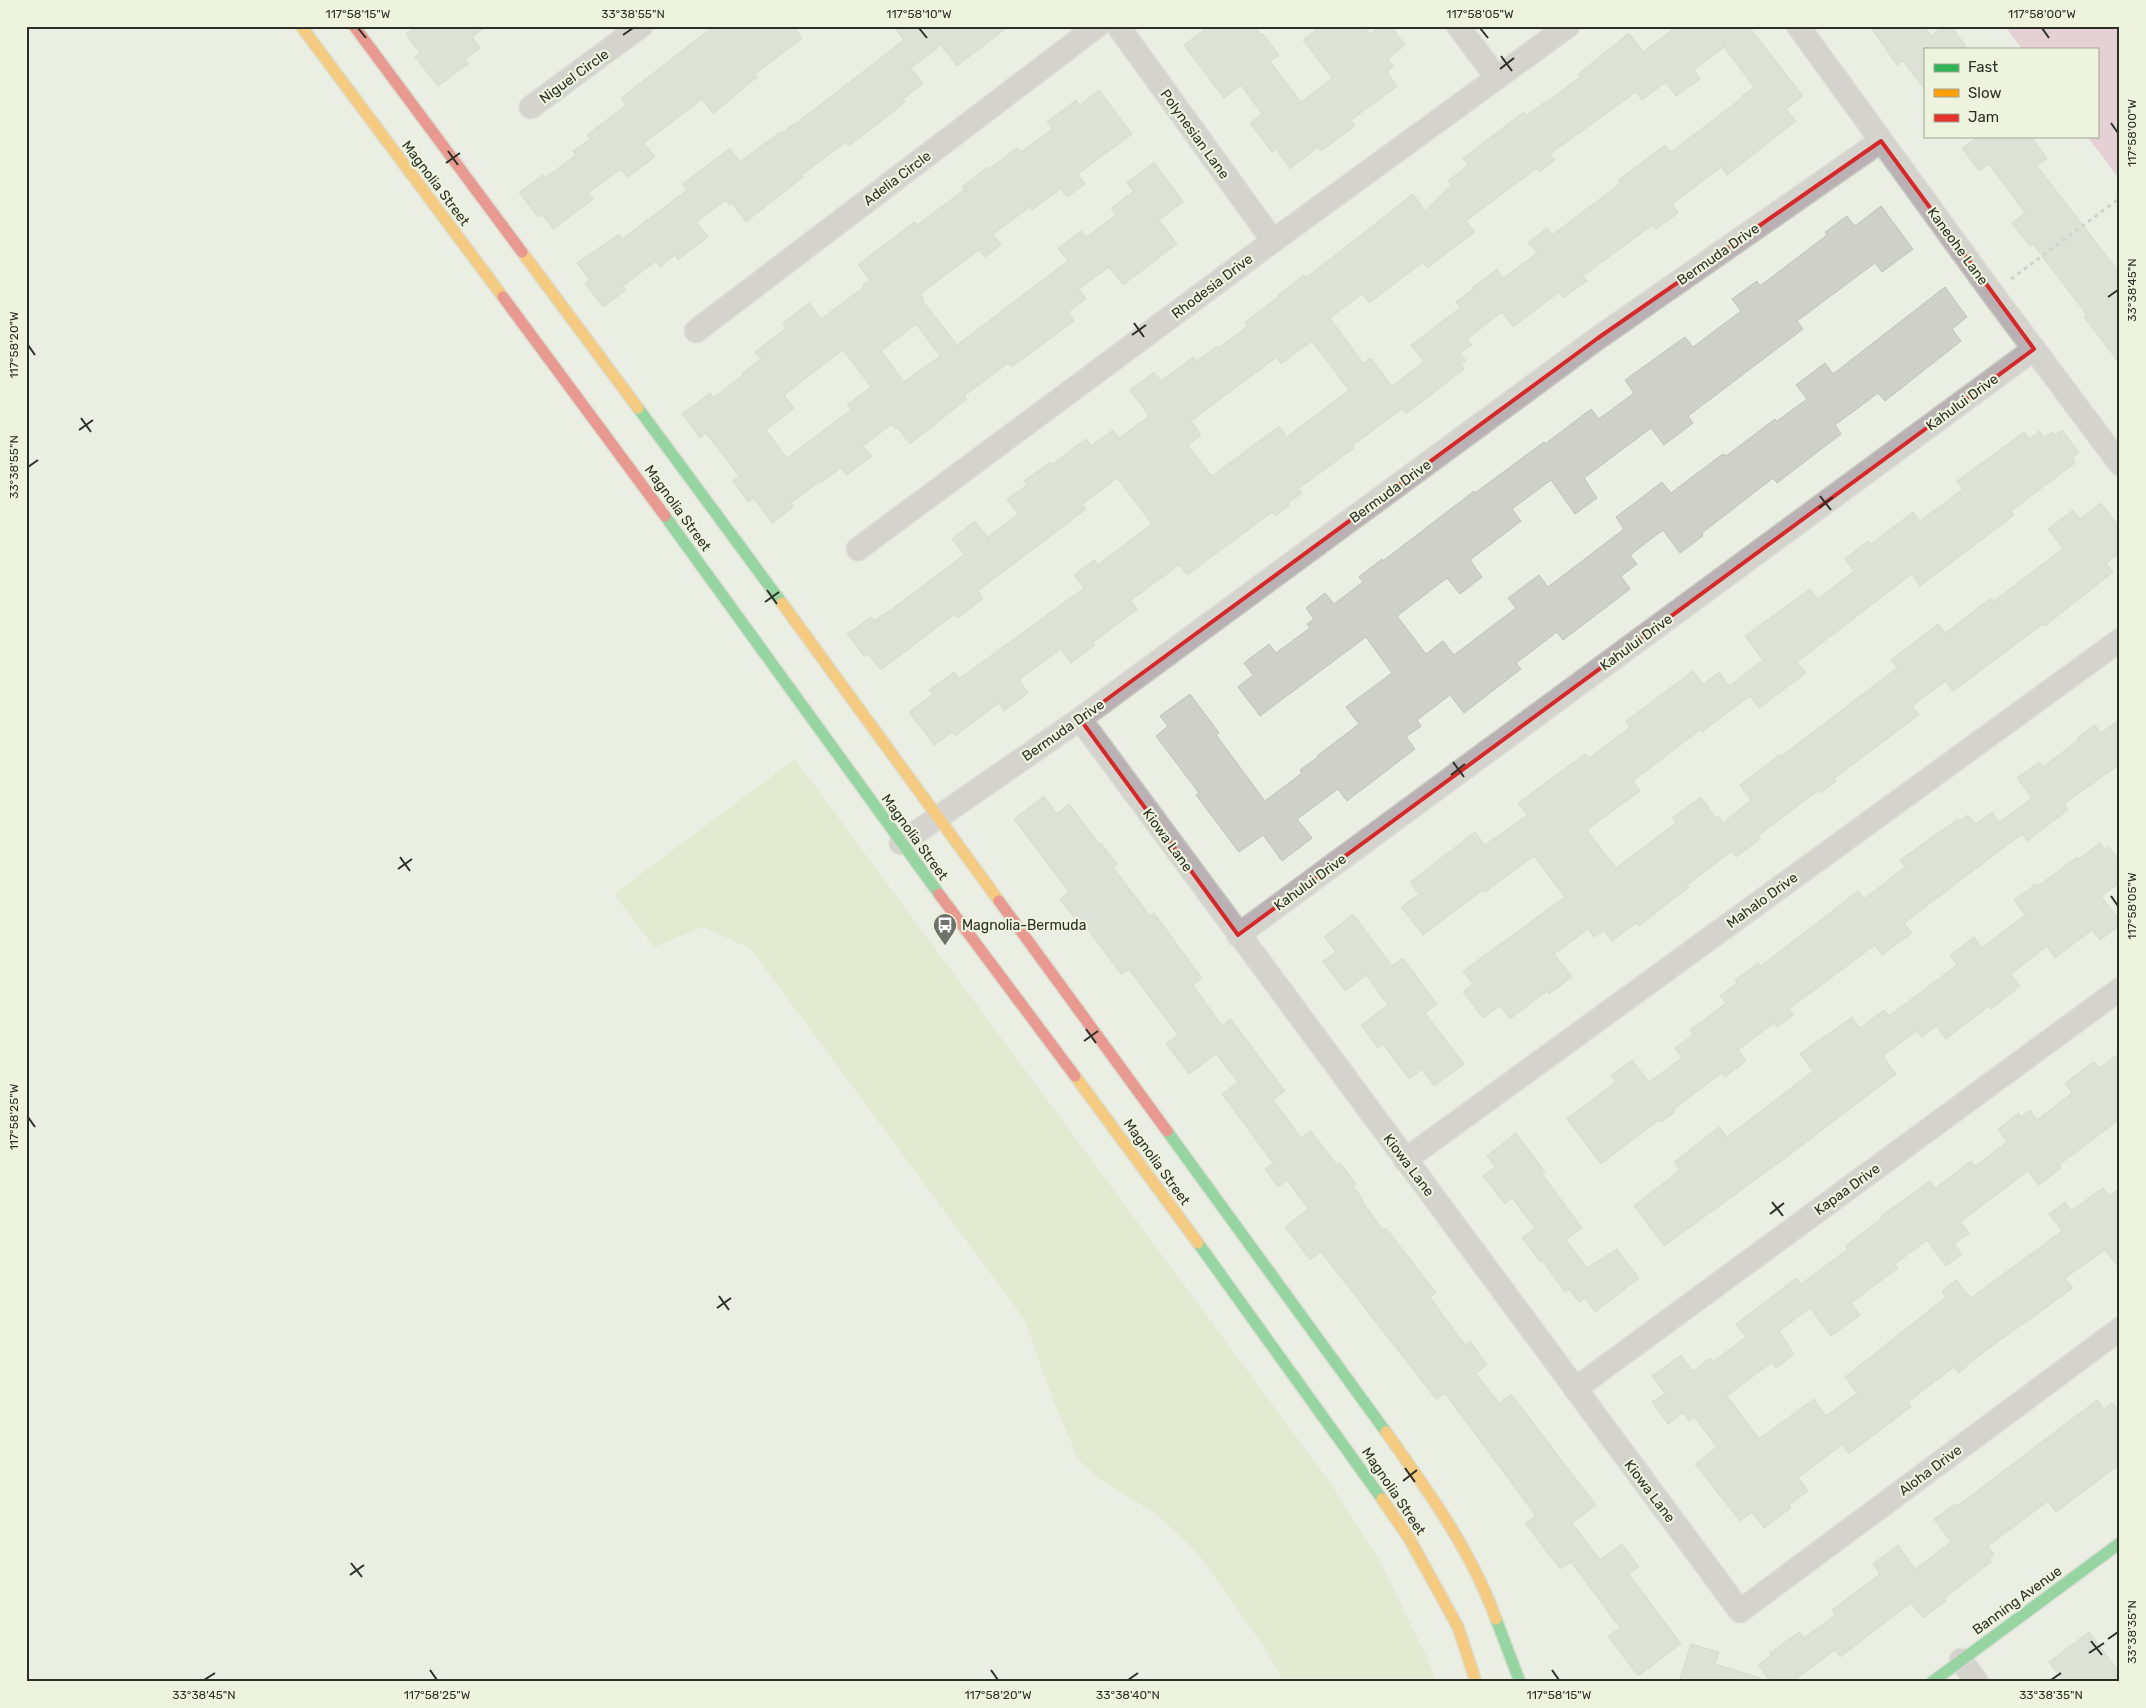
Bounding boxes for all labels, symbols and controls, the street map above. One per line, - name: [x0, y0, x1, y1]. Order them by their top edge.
- text: 117°58'15"W: [326, 7, 391, 21]
- text: 33°38'55"N: [601, 7, 665, 21]
- text: 117°58'10"W: [886, 7, 952, 21]
- text: 117°58'05"W: [1446, 7, 1514, 21]
- text: 117°58'00"W: [2008, 7, 2076, 21]
- street label: Niguel Circle: [536, 46, 612, 107]
- legend: [1924, 48, 2098, 138]
- text: Fast: [1968, 58, 1998, 76]
- text: Slow: [1968, 84, 2001, 102]
- street label: Polynesian Lane: [1156, 86, 1233, 182]
- text: 117°58'00"W: [2125, 99, 2139, 167]
- text: Jam: [1968, 108, 1999, 126]
- street label: Magnolia Street: [398, 137, 473, 230]
- street label: Adelia Circle: [860, 147, 935, 209]
- street label: Kaneohe Lane: [1924, 204, 1992, 289]
- street label: Bermuda Drive: [1674, 220, 1763, 289]
- street label: Rhodesia Drive: [1168, 250, 1256, 322]
- text: 33°38'45"N: [2125, 258, 2139, 322]
- text: 117°58'20"W: [7, 311, 21, 379]
- street label: Kahului Drive: [1923, 370, 2002, 434]
- text: 33°38'55"N: [7, 435, 21, 499]
- street label: Bermuda Drive: [1346, 456, 1434, 527]
- street label: Magnolia Street: [641, 462, 715, 555]
- street label: Kahului Drive: [1597, 610, 1676, 674]
- street label: Bermuda Drive: [1019, 696, 1108, 765]
- street label: Magnolia Street: [878, 791, 952, 884]
- street label: Kiowa Lane: [1139, 805, 1196, 875]
- street label: Kahului Drive: [1271, 850, 1350, 914]
- street label: Mahalo Drive: [1723, 869, 1801, 932]
- text: 117°58'05"W: [2125, 872, 2139, 940]
- bus stop icon: Magnolia-Bermuda: [932, 912, 958, 946]
- place label: Magnolia-Bermuda: [962, 917, 1086, 934]
- text: 117°58'25"W: [7, 1083, 21, 1150]
- street label: Magnolia Street: [1120, 1116, 1194, 1209]
- street label: Kiowa Lane: [1380, 1131, 1438, 1200]
- street label: Kapaa Drive: [1811, 1160, 1884, 1219]
- street label: Aloha Drive: [1896, 1441, 1965, 1500]
- street label: Magnolia Street: [1358, 1444, 1429, 1539]
- street label: Kiowa Lane: [1621, 1457, 1679, 1526]
- street label: Banning Avenue: [1969, 1562, 2065, 1639]
- text: 33°38'35"N: [2125, 1600, 2139, 1664]
- text: 33°38'45"N: [172, 1688, 236, 1702]
- text: 117°58'25"W: [404, 1688, 471, 1702]
- text: 117°58'20"W: [964, 1688, 1032, 1702]
- text: 33°38'40"N: [1096, 1688, 1160, 1702]
- text: 117°58'15"W: [1527, 1688, 1592, 1702]
- text: 33°38'35"N: [2019, 1688, 2083, 1702]

